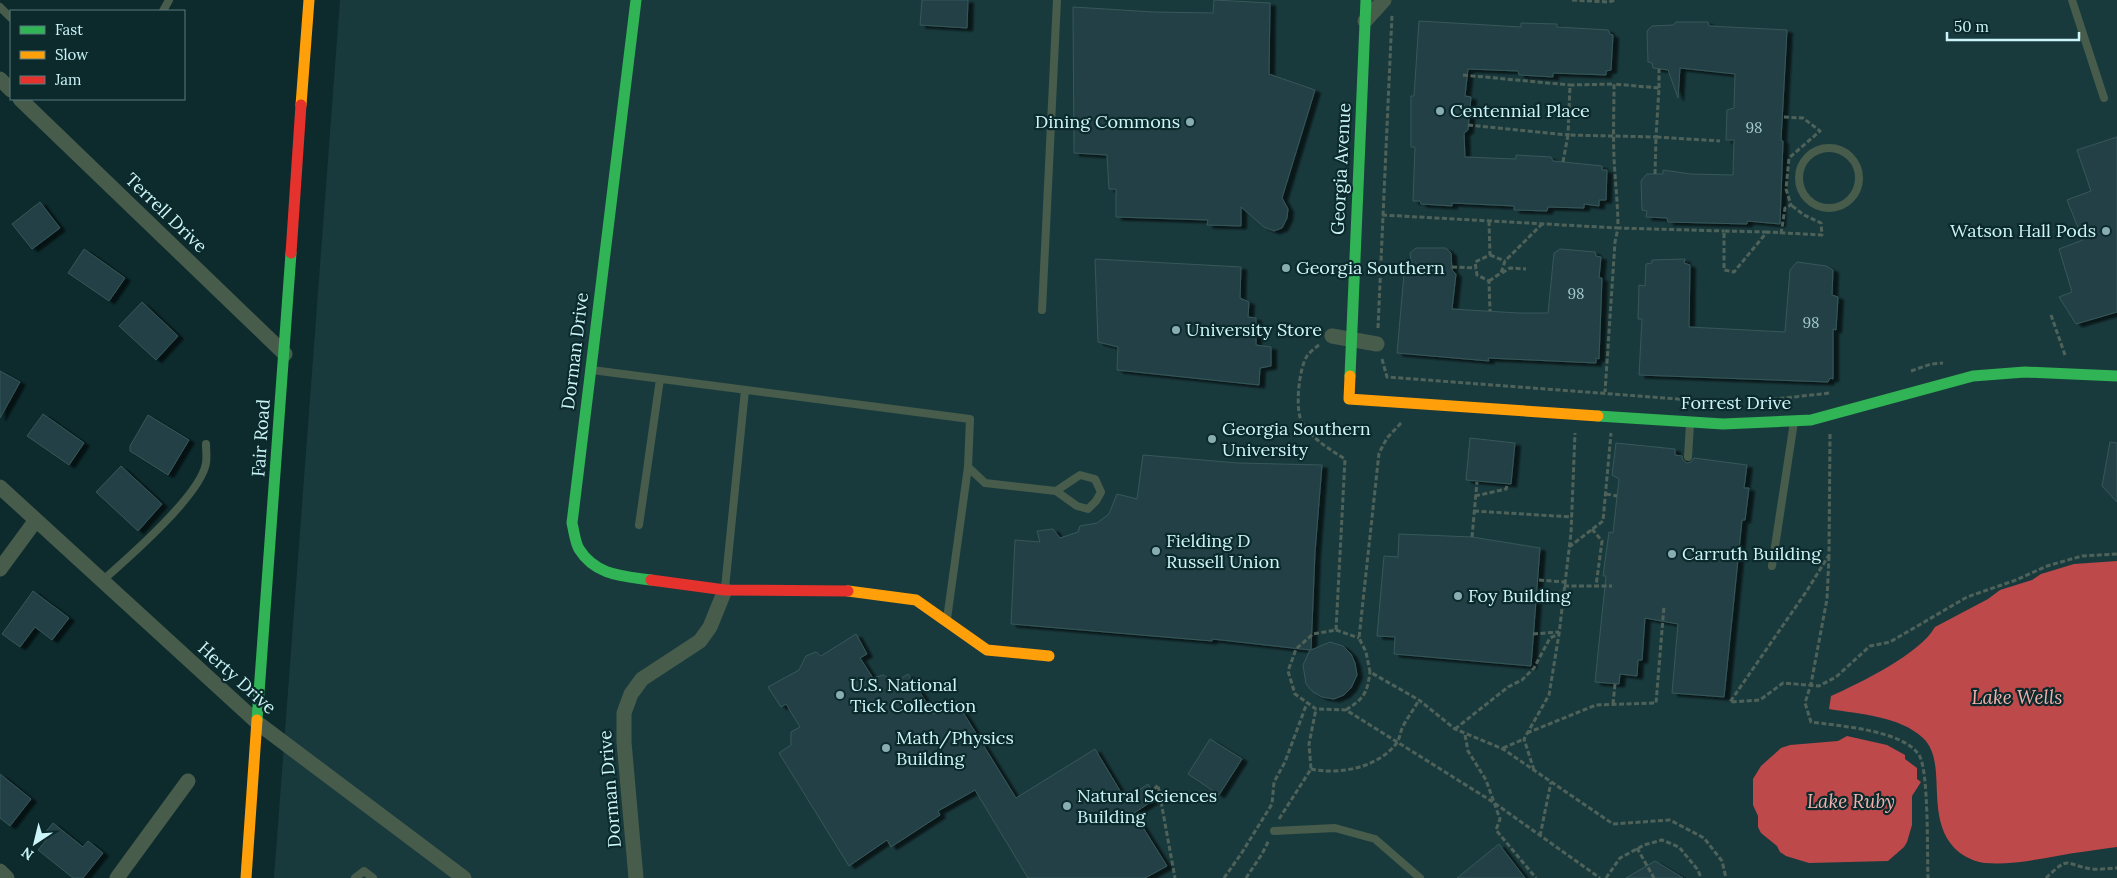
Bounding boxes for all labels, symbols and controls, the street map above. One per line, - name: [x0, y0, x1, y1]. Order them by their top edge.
- legend: [10, 10, 185, 100]
- scale bar: [1947, 10, 2080, 42]
- text: 50 m: [1954, 17, 1989, 36]
- text: Fast: [55, 20, 83, 39]
- text: Slow: [55, 45, 88, 64]
- text: Jam: [54, 70, 82, 89]
- place label: Centennial Place: [1450, 99, 1590, 122]
- street label: Georgia Avenue: [1326, 102, 1355, 236]
- marker: Centennial Place: [1434, 105, 1446, 117]
- place label: Dining Commons: [1035, 110, 1180, 133]
- marker: Dining Commons: [1184, 116, 1196, 128]
- house number: 98: [1745, 118, 1763, 137]
- street label: Terrell Drive: [121, 168, 212, 258]
- place label: Watson Hall Pods: [1950, 219, 2096, 242]
- marker: Watson Hall Pods: [2100, 225, 2112, 237]
- place label: Georgia Southern: [1296, 256, 1445, 279]
- marker: Georgia Southern: [1280, 262, 1292, 274]
- house number: 98: [1567, 284, 1585, 303]
- street label: Dorman Drive: [556, 291, 593, 411]
- house number: 98: [1802, 313, 1820, 332]
- place label: University Store: [1186, 318, 1322, 341]
- marker: University Store: [1170, 324, 1182, 336]
- street label: Forrest Drive: [1681, 391, 1791, 414]
- street label: Fair Road: [246, 398, 275, 478]
- place label: Georgia Southern University: [1222, 417, 1371, 461]
- marker: Georgia Southern University: [1206, 433, 1218, 445]
- place label: Fielding D Russell Union: [1166, 529, 1280, 573]
- place label: Carruth Building: [1682, 542, 1822, 565]
- marker: Fielding D Russell Union: [1150, 545, 1162, 557]
- marker: Carruth Building: [1666, 548, 1678, 560]
- place label: Foy Building: [1468, 584, 1572, 607]
- marker: Foy Building: [1452, 590, 1464, 602]
- street label: Herty Drive: [193, 636, 281, 719]
- place label: U.S. National Tick Collection: [850, 673, 976, 717]
- water label: Lake Wells: [1972, 685, 2062, 709]
- marker: U.S. National Tick Collection: [834, 689, 846, 701]
- place label: Math/Physics Building: [896, 726, 1014, 770]
- street label: Dorman Drive: [593, 729, 626, 849]
- marker: Math/Physics Building: [880, 742, 892, 754]
- place label: Natural Sciences Building: [1077, 784, 1217, 828]
- water label: Lake Ruby: [1807, 789, 1895, 813]
- marker: Natural Sciences Building: [1061, 800, 1073, 812]
- north arrow: [10, 818, 60, 868]
- text: N: [18, 843, 37, 864]

